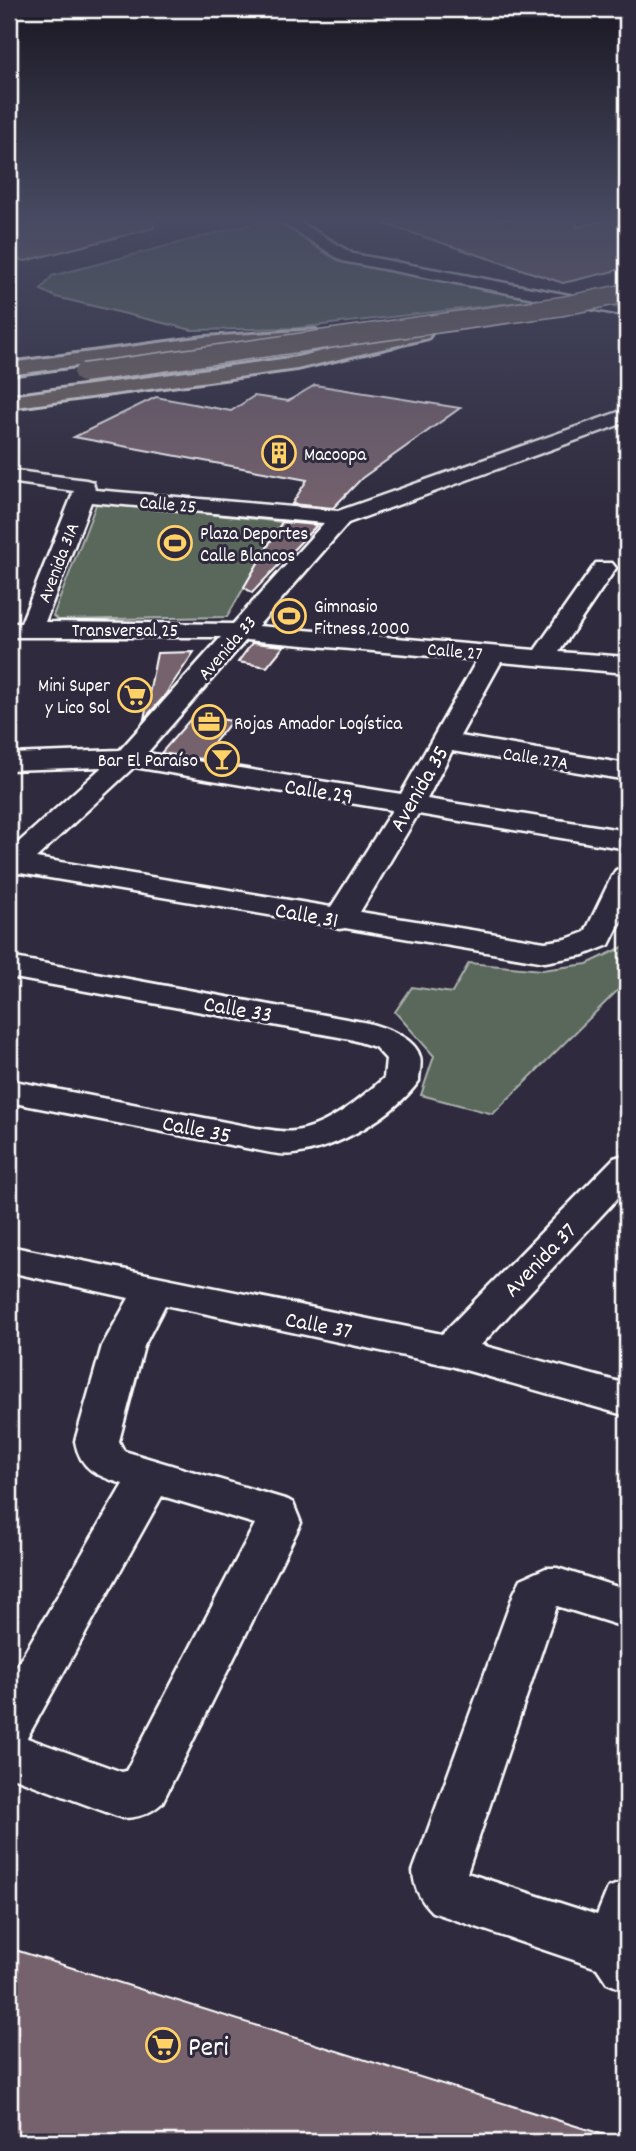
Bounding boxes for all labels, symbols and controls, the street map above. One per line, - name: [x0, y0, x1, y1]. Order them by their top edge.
- building icon: Macoopa: [260, 434, 298, 472]
- place label: Macoopa: [304, 443, 367, 470]
- street label: Calle 25: [138, 491, 197, 522]
- street label: Avenida 31A: [33, 519, 88, 607]
- place label: Plaza Deportes Calle Blancos: [200, 522, 308, 571]
- sports icon: Plaza Deportes Calle Blancos: [156, 524, 194, 562]
- place label: Gimnasio Fitness 2000: [314, 595, 410, 644]
- sports icon: Gimnasio Fitness 2000: [270, 597, 308, 635]
- street label: Avenida 33: [193, 611, 264, 688]
- street label: Transversal 25: [72, 619, 178, 646]
- street label: Calle 27: [426, 638, 484, 669]
- place label: Mini Super y Lico Sol: [38, 674, 110, 723]
- supermarket icon: Mini Super y Lico Sol: [116, 676, 154, 714]
- office icon: Rojas Amador Logística: [190, 703, 228, 741]
- place label: Rojas Amador Logística: [234, 712, 403, 739]
- bar icon: Bar El Paraíso: [203, 740, 241, 778]
- street label: Avenida 35: [383, 740, 459, 839]
- street label: Calle 27A: [501, 742, 570, 779]
- place label: Bar El Paraíso: [98, 749, 198, 776]
- street label: Calle 29: [282, 772, 355, 815]
- street label: Calle 31: [272, 896, 341, 939]
- street label: Calle 33: [201, 989, 274, 1034]
- street label: Calle 35: [159, 1109, 234, 1154]
- street label: Avenida 37: [497, 1217, 586, 1306]
- street label: Calle 37: [282, 1305, 355, 1350]
- supermarket icon: Peri: [144, 2026, 182, 2064]
- place label: Peri: [188, 2030, 229, 2070]

